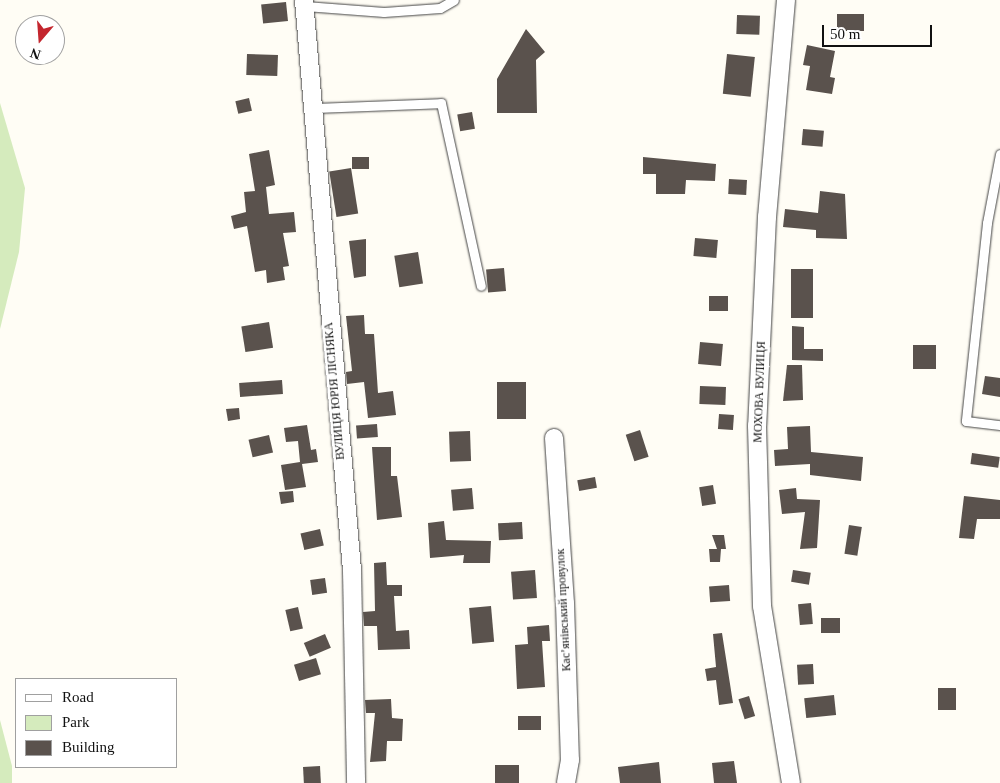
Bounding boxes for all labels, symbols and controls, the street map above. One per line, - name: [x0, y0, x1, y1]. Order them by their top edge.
- north arrow: [15, 15, 65, 65]
- scale bar: [825, 15, 935, 47]
- text: 50 m: [830, 26, 860, 42]
- text: N: [28, 45, 43, 62]
- street label: ВУЛИЦЯ ЮРІЯ ЛІСНЯКА: [322, 322, 348, 460]
- street label: МОХОВА ВУЛИЦЯ: [751, 341, 769, 443]
- street label: Касʼянівський провулок: [554, 548, 574, 672]
- legend: [15, 678, 178, 768]
- text: Road: [62, 689, 94, 705]
- text: Park: [62, 714, 90, 730]
- text: Building: [62, 739, 115, 755]

